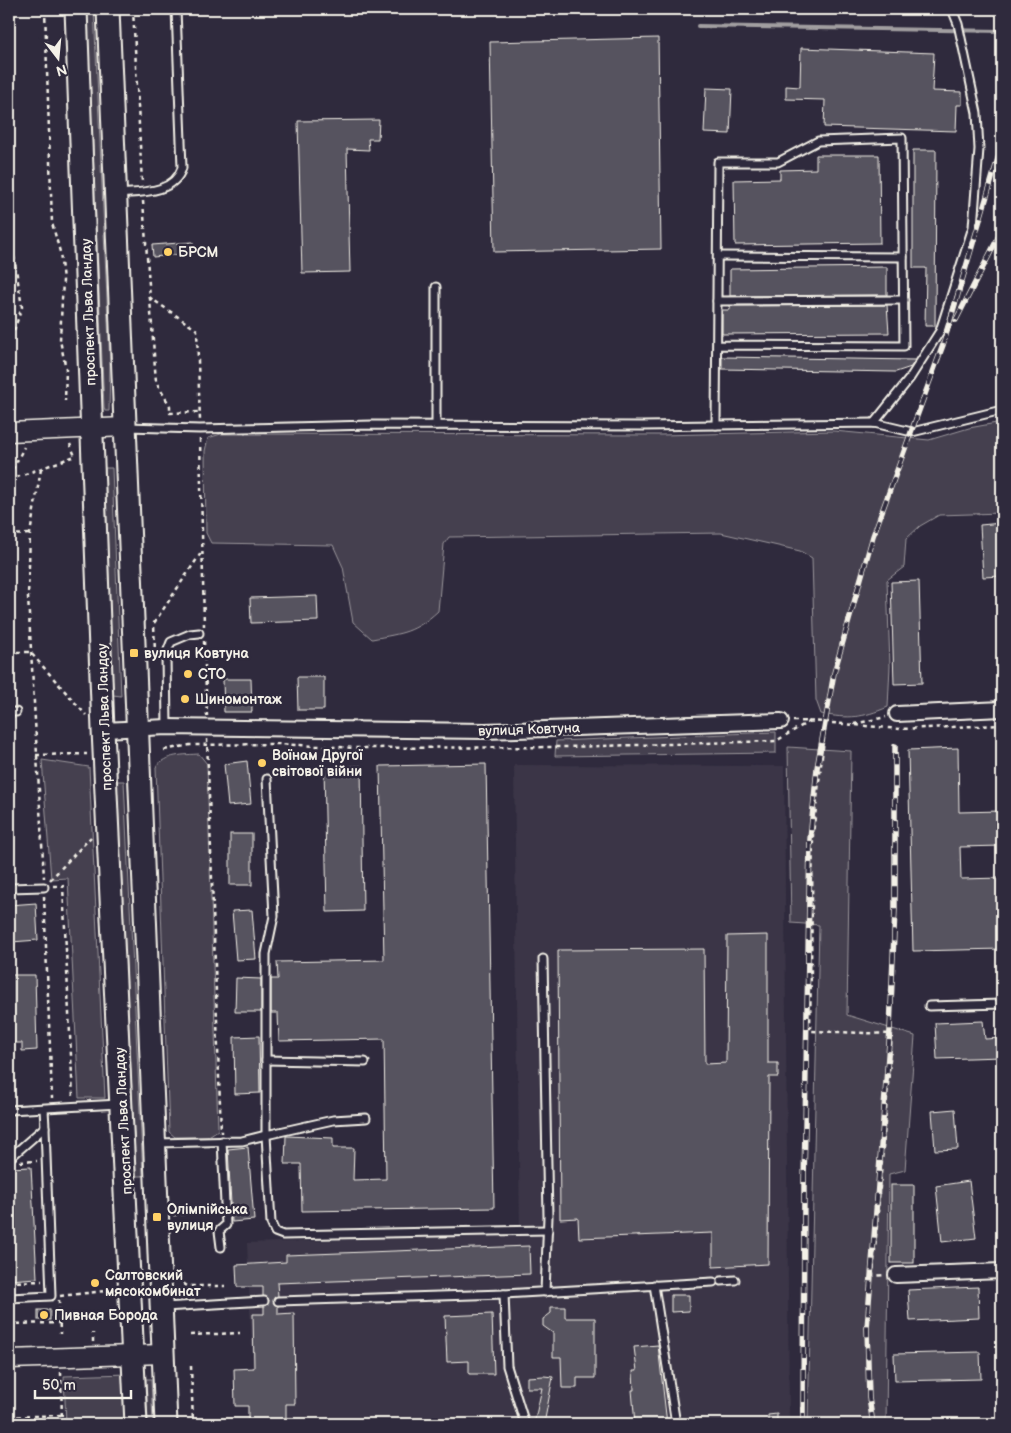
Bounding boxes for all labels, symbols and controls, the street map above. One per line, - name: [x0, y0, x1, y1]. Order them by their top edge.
- north arrow: [32, 32, 82, 82]
- text: N: [54, 60, 69, 80]
- street label: проспект Льва Ландау: [77, 238, 100, 386]
- place label: БРСМ: [178, 244, 218, 261]
- marker: БРСМ: [162, 246, 174, 258]
- street label: проспект Льва Ландау: [93, 643, 116, 791]
- place label: вулиця Ковтуна: [144, 645, 250, 662]
- marker: вулиця Ковтуна: [128, 647, 140, 659]
- place label: СТО: [198, 666, 226, 683]
- marker: СТО: [182, 668, 194, 680]
- place label: Шиномонтаж: [195, 691, 282, 708]
- marker: Шиномонтаж: [179, 693, 191, 705]
- street label: вулиця Ковтуна: [478, 719, 581, 740]
- place label: Воїнам Другої світової війни: [272, 747, 363, 780]
- marker: Воїнам Другої світової війни: [256, 757, 268, 769]
- street label: проспект Льва Ландау: [111, 1046, 136, 1195]
- place label: Олімпійська вулиця: [167, 1201, 248, 1234]
- marker: Олімпійська вулиця: [151, 1211, 163, 1223]
- place label: Салтовский мясокомбинат: [105, 1267, 201, 1300]
- marker: Салтовский мясокомбинат: [89, 1277, 101, 1289]
- place label: Пивная Борода: [54, 1307, 158, 1324]
- marker: Пивная Борода: [38, 1309, 50, 1321]
- scale bar: [35, 1368, 131, 1400]
- text: 50 m: [42, 1376, 76, 1395]

